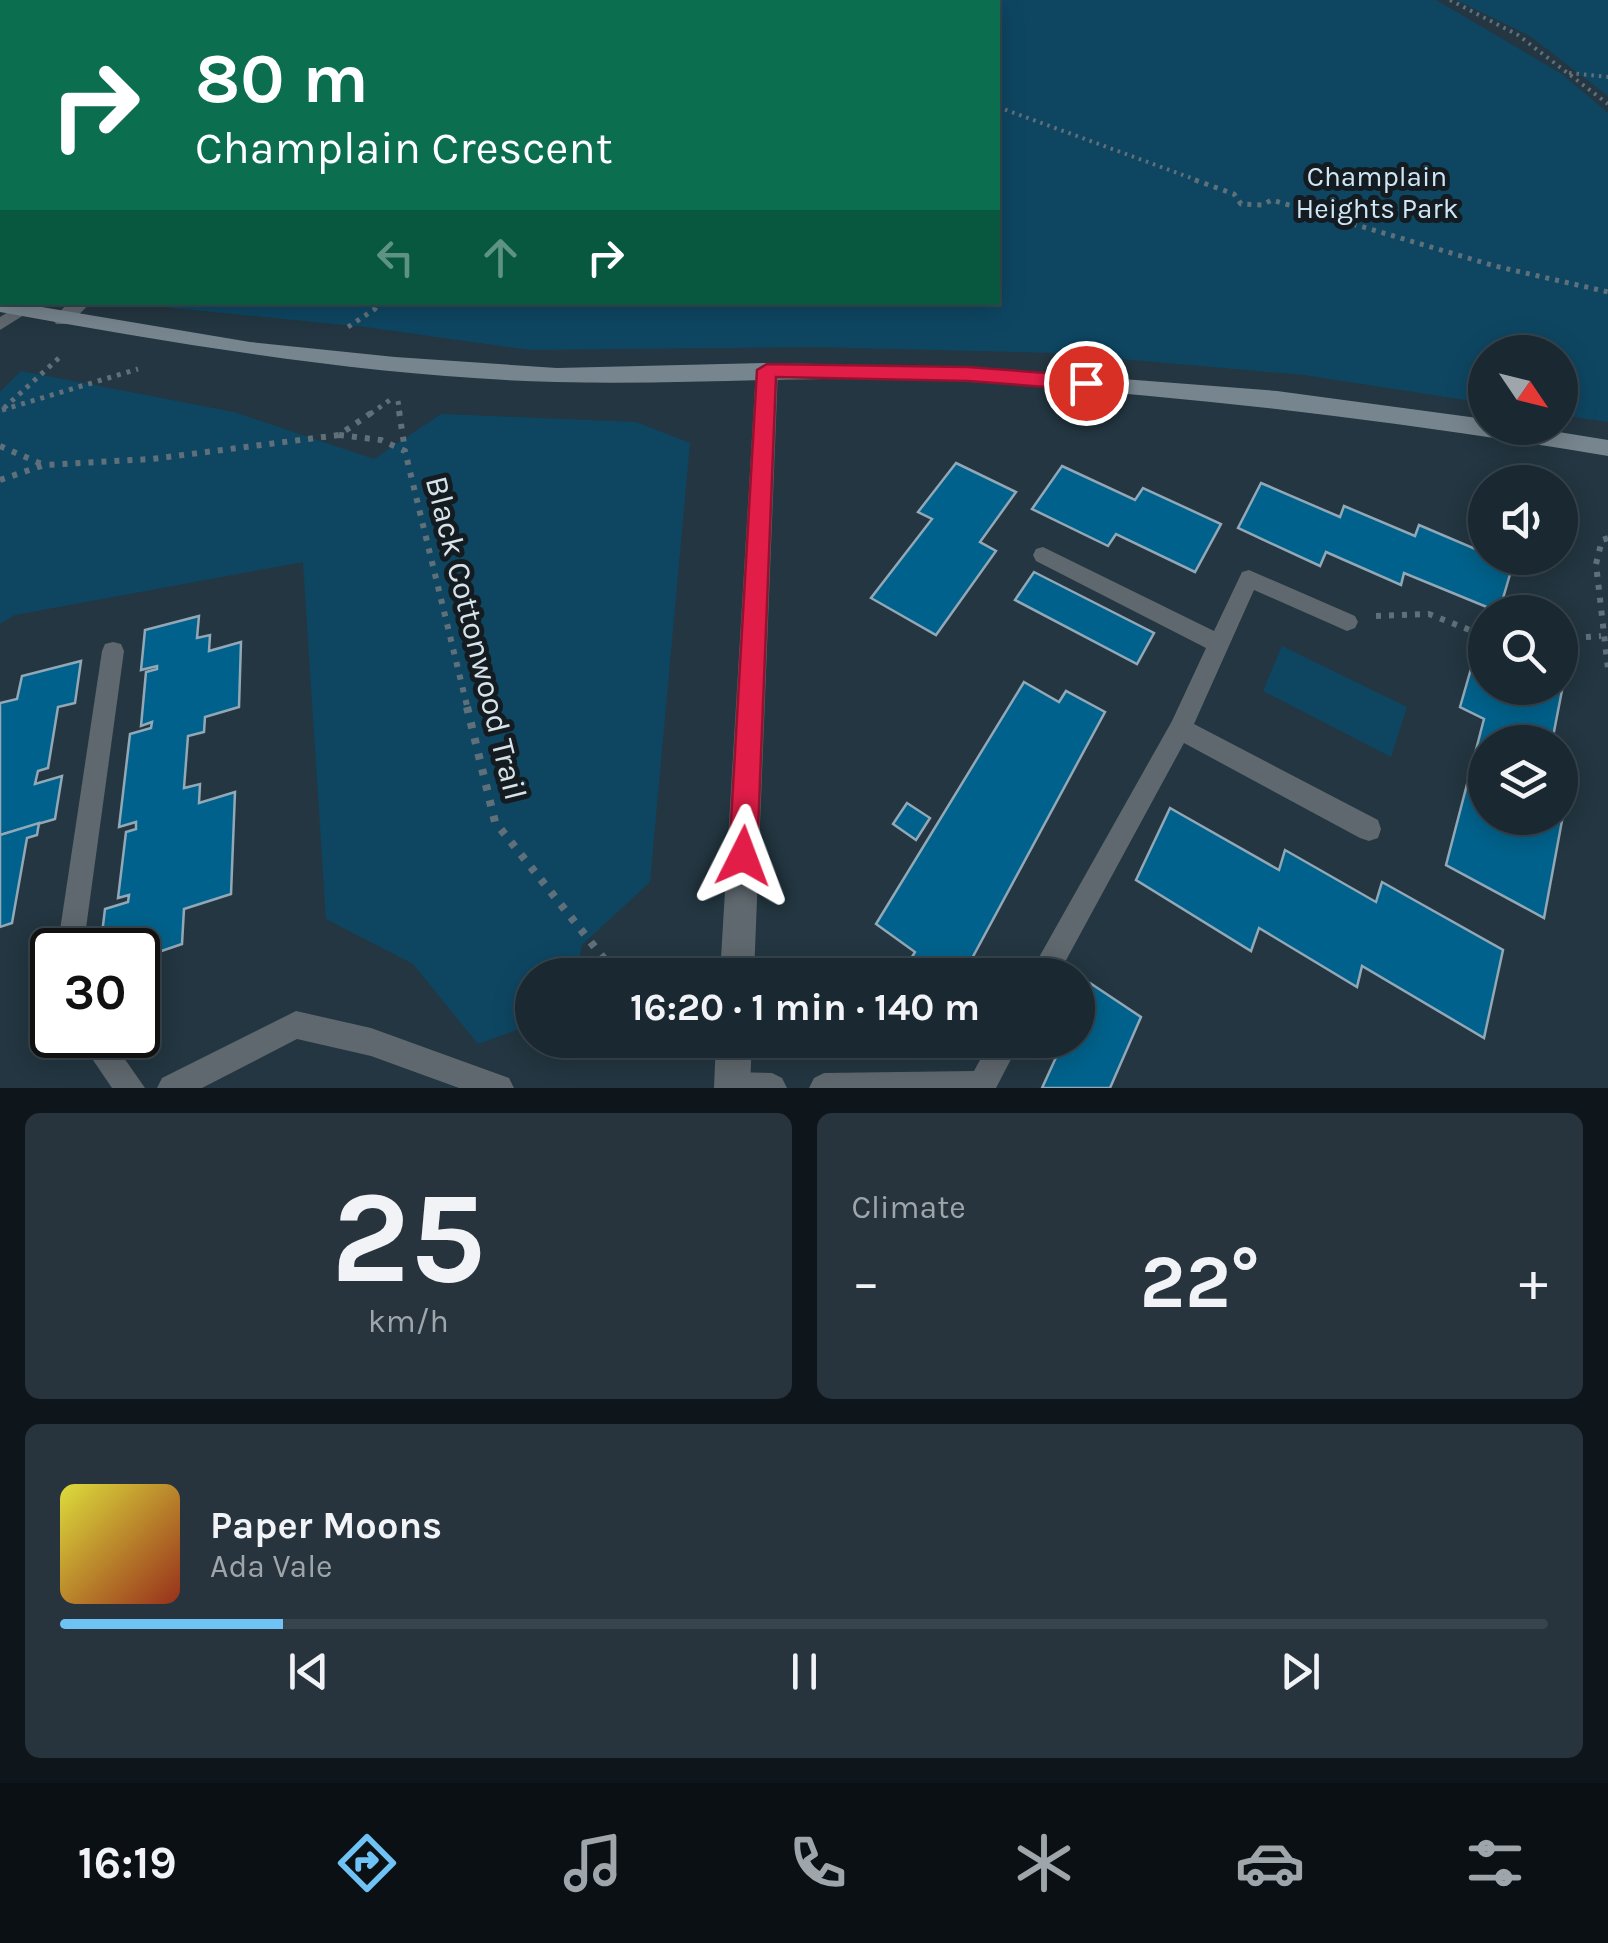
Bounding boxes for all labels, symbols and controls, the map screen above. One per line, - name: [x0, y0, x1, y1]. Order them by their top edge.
- text: 80 m: [195, 38, 369, 120]
- icon: right: [30, 40, 160, 170]
- text: Champlain Crescent: [195, 122, 613, 174]
- park label: Champlain Heights Park: [1296, 160, 1458, 225]
- icon: left: [368, 230, 423, 285]
- icon: ahead: [473, 230, 528, 285]
- icon: right: [578, 230, 633, 285]
- north arrow: [1468, 335, 1578, 445]
- map controls: [1468, 335, 1578, 835]
- pin: [1044, 341, 1129, 426]
- icon: arrive: [1059, 356, 1114, 411]
- button: sound: [1468, 465, 1578, 575]
- street label: Black Cottonwood Trail: [418, 472, 534, 804]
- button: search: [1468, 595, 1578, 705]
- button: layers: [1468, 725, 1578, 835]
- position arrow: [691, 804, 795, 908]
- speed limit sign: 30: [30, 928, 160, 1058]
- text: 16:20 · 1 min · 140 m: [630, 985, 980, 1030]
- text: 25: [331, 1162, 485, 1314]
- text: Climate: [852, 1189, 966, 1226]
- text: 22°: [1140, 1238, 1260, 1326]
- text: −: [852, 1250, 880, 1314]
- text: +: [1519, 1250, 1548, 1314]
- text: km/h: [368, 1303, 449, 1340]
- text: Paper Moons: [210, 1503, 442, 1548]
- text: Ada Vale: [210, 1548, 333, 1585]
- icon: previous: [281, 1644, 336, 1699]
- icon: pause: [777, 1644, 832, 1699]
- icon: next: [1273, 1644, 1328, 1699]
- icon: directions: [332, 1828, 402, 1898]
- icon: music: [558, 1828, 628, 1898]
- icon: phone: [783, 1828, 853, 1898]
- icon: climate: [1009, 1828, 1079, 1898]
- icon: car: [1235, 1828, 1305, 1898]
- icon: filters: [1460, 1828, 1530, 1898]
- text: 16:19: [78, 1837, 177, 1889]

